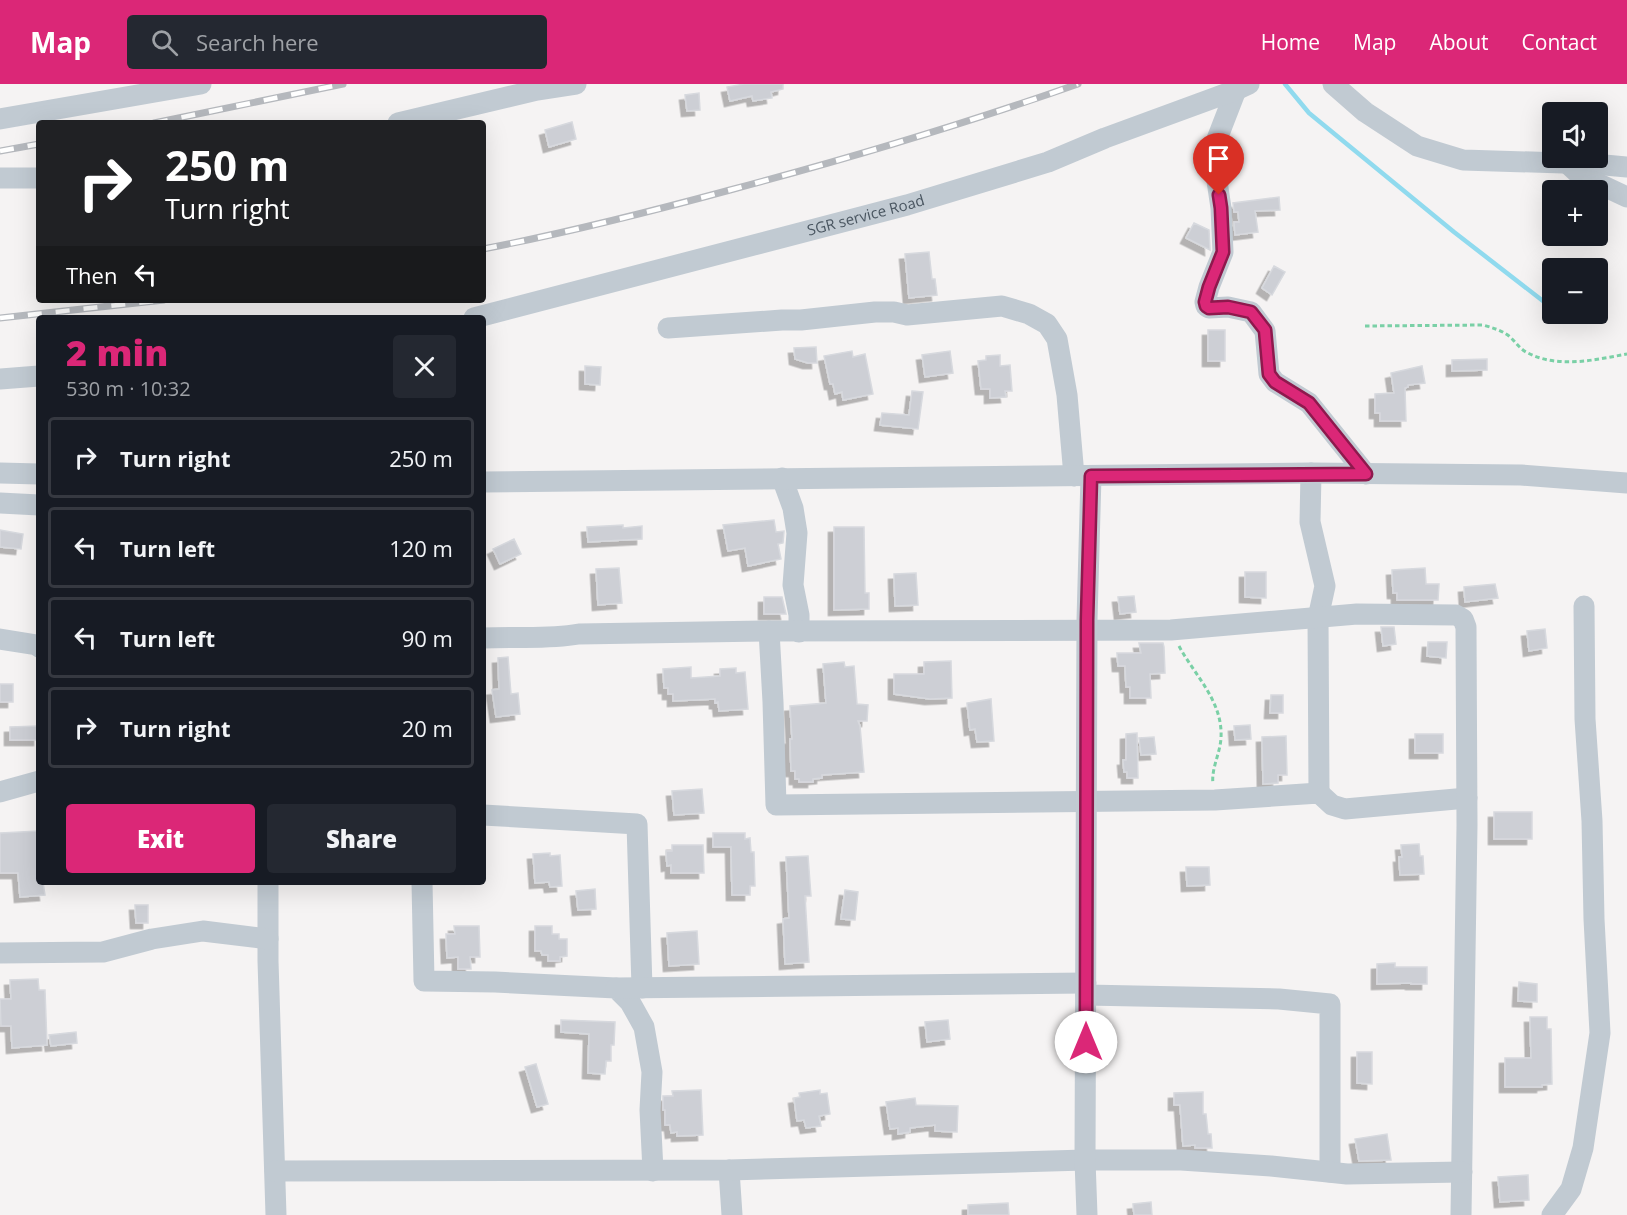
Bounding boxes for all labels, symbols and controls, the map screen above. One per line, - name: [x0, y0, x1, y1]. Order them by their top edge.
- search box: [127, 15, 547, 69]
- text: Map: [30, 23, 91, 61]
- icon: search: [148, 26, 181, 59]
- text: Search here: [196, 27, 319, 57]
- text: Home: [1261, 28, 1320, 56]
- text: Map: [1353, 28, 1396, 56]
- text: About: [1429, 28, 1489, 56]
- text: Contact: [1522, 28, 1597, 56]
- map controls: [1542, 102, 1608, 324]
- button: sound: [1542, 102, 1608, 168]
- pin: [1193, 133, 1244, 195]
- text: 250 m: [165, 136, 289, 193]
- icon: arrive: [1202, 142, 1235, 175]
- icon: right: [66, 144, 144, 222]
- button: +: [1542, 180, 1608, 246]
- street label: SGR service Road: [805, 189, 927, 240]
- text: Turn right: [165, 190, 290, 227]
- icon: left: [129, 258, 162, 291]
- button: −: [1542, 258, 1608, 324]
- text: Then: [66, 260, 117, 290]
- text: 2 min: [66, 328, 168, 377]
- button: close: [393, 335, 456, 398]
- text: 530 m · 10:32: [66, 375, 191, 402]
- icon: right: [69, 441, 102, 474]
- text: Turn right: [120, 443, 231, 473]
- text: 250 m: [389, 443, 453, 473]
- icon: left: [69, 531, 102, 564]
- text: Turn left: [120, 533, 215, 563]
- text: 120 m: [389, 533, 453, 563]
- icon: left: [69, 621, 102, 654]
- text: Turn left: [120, 623, 215, 653]
- text: 90 m: [402, 623, 453, 653]
- icon: right: [69, 711, 102, 744]
- text: Turn right: [120, 713, 231, 743]
- text: 20 m: [402, 713, 453, 743]
- button: Exit: [66, 804, 255, 873]
- button: Share: [267, 804, 456, 873]
- position arrow: [1054, 1010, 1118, 1074]

